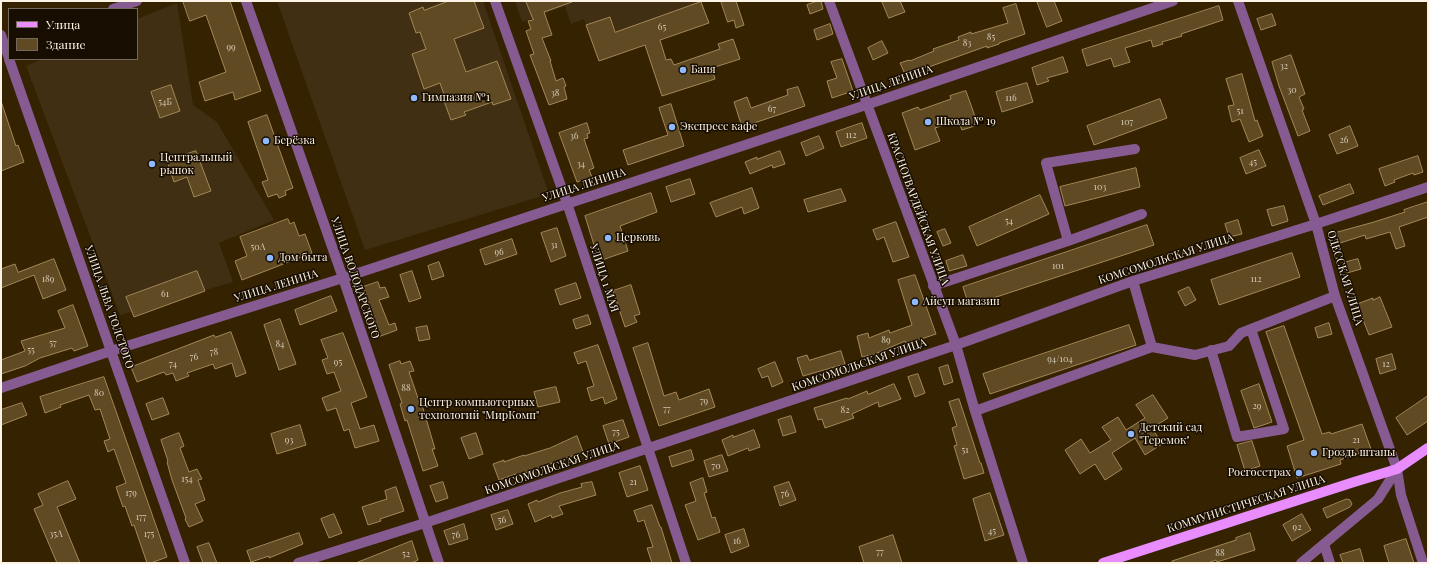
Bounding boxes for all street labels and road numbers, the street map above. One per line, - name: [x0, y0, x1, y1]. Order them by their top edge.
- street label: УЛИЦА ЛЕНИНА: [848, 63, 934, 103]
- street label: КРАСНОГВАРДЕЙСКАЯ УЛИЦА: [884, 131, 952, 287]
- street label: УЛИЦА ЛЕНИНА: [541, 165, 627, 205]
- street label: УЛИЦА ВОЛОДАРСКОГО: [328, 216, 382, 340]
- street label: ОДЕССКАЯ УЛИЦА: [1324, 229, 1366, 327]
- street label: КОМСОМОЛЬСКАЯ УЛИЦА: [1097, 231, 1235, 287]
- street label: УЛИЦА 1 МАЯ: [587, 242, 621, 314]
- street label: УЛИЦА ЛЬВА ТОЛСТОГО: [82, 244, 136, 370]
- street label: УЛИЦА ЛЕНИНА: [233, 267, 319, 305]
- street label: КОМСОМОЛЬСКАЯ УЛИЦА: [790, 336, 928, 394]
- street label: КОМСОМОЛЬСКАЯ УЛИЦА: [483, 439, 621, 497]
- street label: КОММУНИСТИЧЕСКАЯ УЛИЦА: [1165, 472, 1327, 536]

